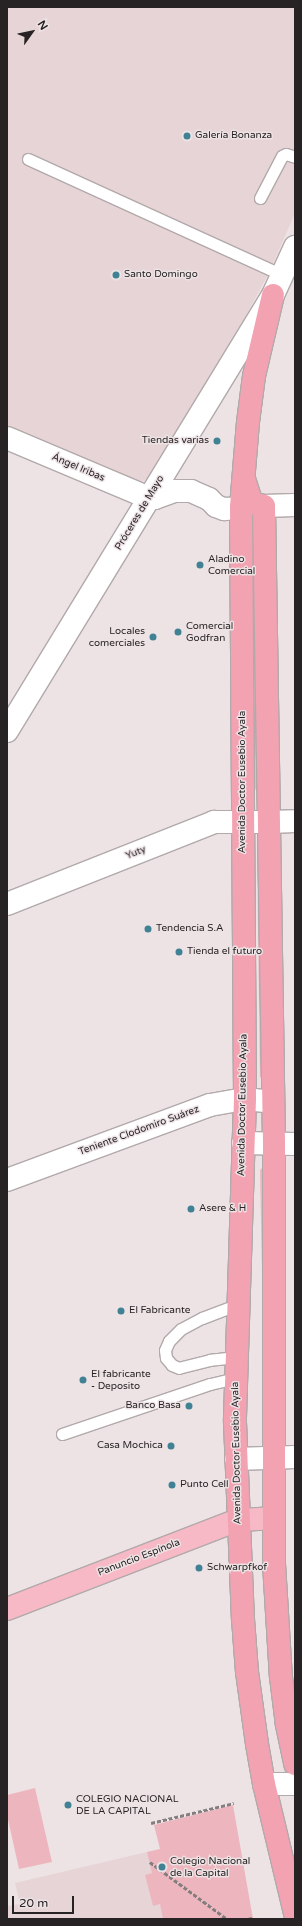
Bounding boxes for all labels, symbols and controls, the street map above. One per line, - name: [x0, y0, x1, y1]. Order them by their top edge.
- north arrow: [12, 12, 52, 52]
- text: N: [35, 18, 50, 32]
- place label: Galería Bonanza: [195, 130, 272, 142]
- marker: Galería Bonanza: [182, 131, 192, 141]
- place label: Santo Domingo: [124, 269, 198, 281]
- marker: Santo Domingo: [111, 270, 121, 280]
- place label: Tiendas varias: [142, 435, 209, 447]
- marker: Tiendas varias: [212, 436, 222, 446]
- street label: Ángel Iribas: [50, 451, 106, 485]
- street label: Próceres de Mayo: [113, 473, 167, 553]
- place label: Aladino Comercial: [208, 553, 255, 576]
- marker: Aladino Comercial: [195, 560, 205, 570]
- place label: Comercial Godfran: [186, 620, 233, 644]
- place label: Locales comerciales: [89, 625, 145, 648]
- marker: Comercial Godfran: [173, 627, 183, 637]
- marker: Locales comerciales: [148, 632, 158, 642]
- street label: Avenida Doctor Eusebio Ayala: [237, 711, 249, 853]
- street label: Yuty: [124, 844, 148, 862]
- place label: Tendencia S.A: [156, 923, 224, 935]
- marker: Tendencia S.A: [143, 924, 153, 934]
- place label: Tienda el futuro: [187, 946, 262, 958]
- marker: Tienda el futuro: [174, 947, 184, 957]
- street label: Avenida Doctor Eusebio Ayala: [236, 1034, 250, 1176]
- street label: Teniente Clodomiro Suárez: [77, 1104, 201, 1158]
- place label: Asere & H: [199, 1203, 246, 1215]
- marker: Asere & H: [186, 1204, 196, 1214]
- place label: El Fabricante: [129, 1305, 190, 1317]
- marker: El Fabricante: [116, 1306, 126, 1316]
- place label: El fabricante - Deposito: [91, 1368, 151, 1392]
- marker: El fabricante - Deposito: [78, 1375, 88, 1385]
- street label: Avenida Doctor Eusebio Ayala: [230, 1382, 244, 1524]
- place label: Banco Basa: [125, 1400, 181, 1412]
- marker: Banco Basa: [184, 1401, 194, 1411]
- place label: Casa Mochica: [97, 1440, 163, 1452]
- marker: Casa Mochica: [166, 1441, 176, 1451]
- place label: Punto Cell: [180, 1479, 229, 1491]
- marker: Punto Cell: [167, 1480, 177, 1490]
- street label: Panuncio Espínola: [96, 1537, 182, 1579]
- place label: Schwarpfkof: [207, 1562, 267, 1574]
- marker: Schwarpfkof: [194, 1563, 204, 1573]
- place label: COLEGIO NACIONAL DE LA CAPITAL: [76, 1793, 179, 1816]
- marker: COLEGIO NACIONAL DE LA CAPITAL: [63, 1800, 73, 1810]
- place label: Colegio Nacional de la Capital: [170, 1855, 250, 1878]
- marker: Colegio Nacional de la Capital: [157, 1862, 167, 1872]
- scale bar: [14, 1888, 76, 1914]
- text: 20 m: [19, 1896, 48, 1910]

